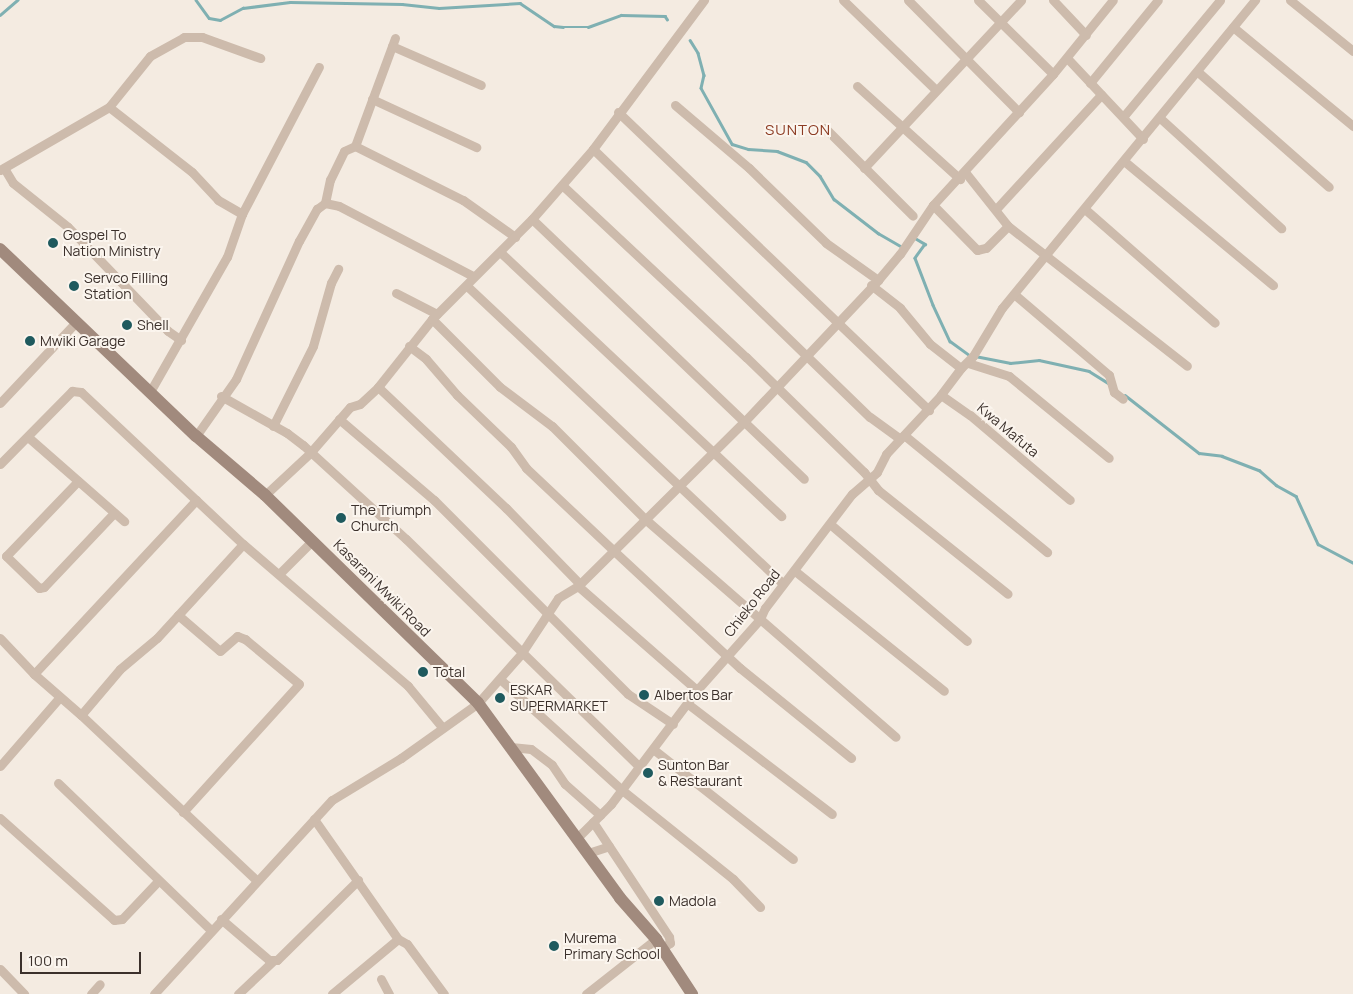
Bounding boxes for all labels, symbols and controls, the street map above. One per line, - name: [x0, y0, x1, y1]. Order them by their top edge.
- district label: SUNTON: [764, 121, 832, 139]
- place label: Gospel To Nation Ministry: [63, 227, 161, 260]
- marker: Gospel To Nation Ministry: [47, 237, 59, 249]
- place label: Servco Filling Station: [84, 270, 168, 302]
- marker: Servco Filling Station: [68, 280, 80, 292]
- place label: Shell: [137, 317, 169, 333]
- marker: Shell: [121, 319, 133, 331]
- place label: Mwiki Garage: [40, 333, 125, 349]
- marker: Mwiki Garage: [24, 335, 36, 347]
- street label: Kwa Mafuta: [974, 399, 1042, 461]
- place label: The Triumph Church: [351, 502, 431, 534]
- marker: The Triumph Church: [335, 512, 347, 524]
- street label: Kasarani Mwiki Road: [330, 536, 434, 640]
- street label: Chieko Road: [720, 566, 784, 640]
- place label: Total: [433, 664, 465, 680]
- marker: Total: [417, 666, 429, 678]
- place label: ESKAR SUPERMARKET: [510, 682, 608, 714]
- place label: Albertos Bar: [654, 687, 733, 703]
- marker: Albertos Bar: [638, 689, 650, 701]
- marker: ESKAR SUPERMARKET: [494, 692, 506, 704]
- place label: Sunton Bar & Restaurant: [658, 757, 742, 790]
- marker: Sunton Bar & Restaurant: [642, 767, 654, 779]
- place label: Madola: [669, 893, 716, 909]
- marker: Madola: [653, 895, 665, 907]
- place label: Murema Primary School: [564, 930, 660, 962]
- marker: Murema Primary School: [548, 940, 560, 952]
- scale bar: [22, 942, 144, 974]
- text: 100 m: [28, 950, 68, 971]

